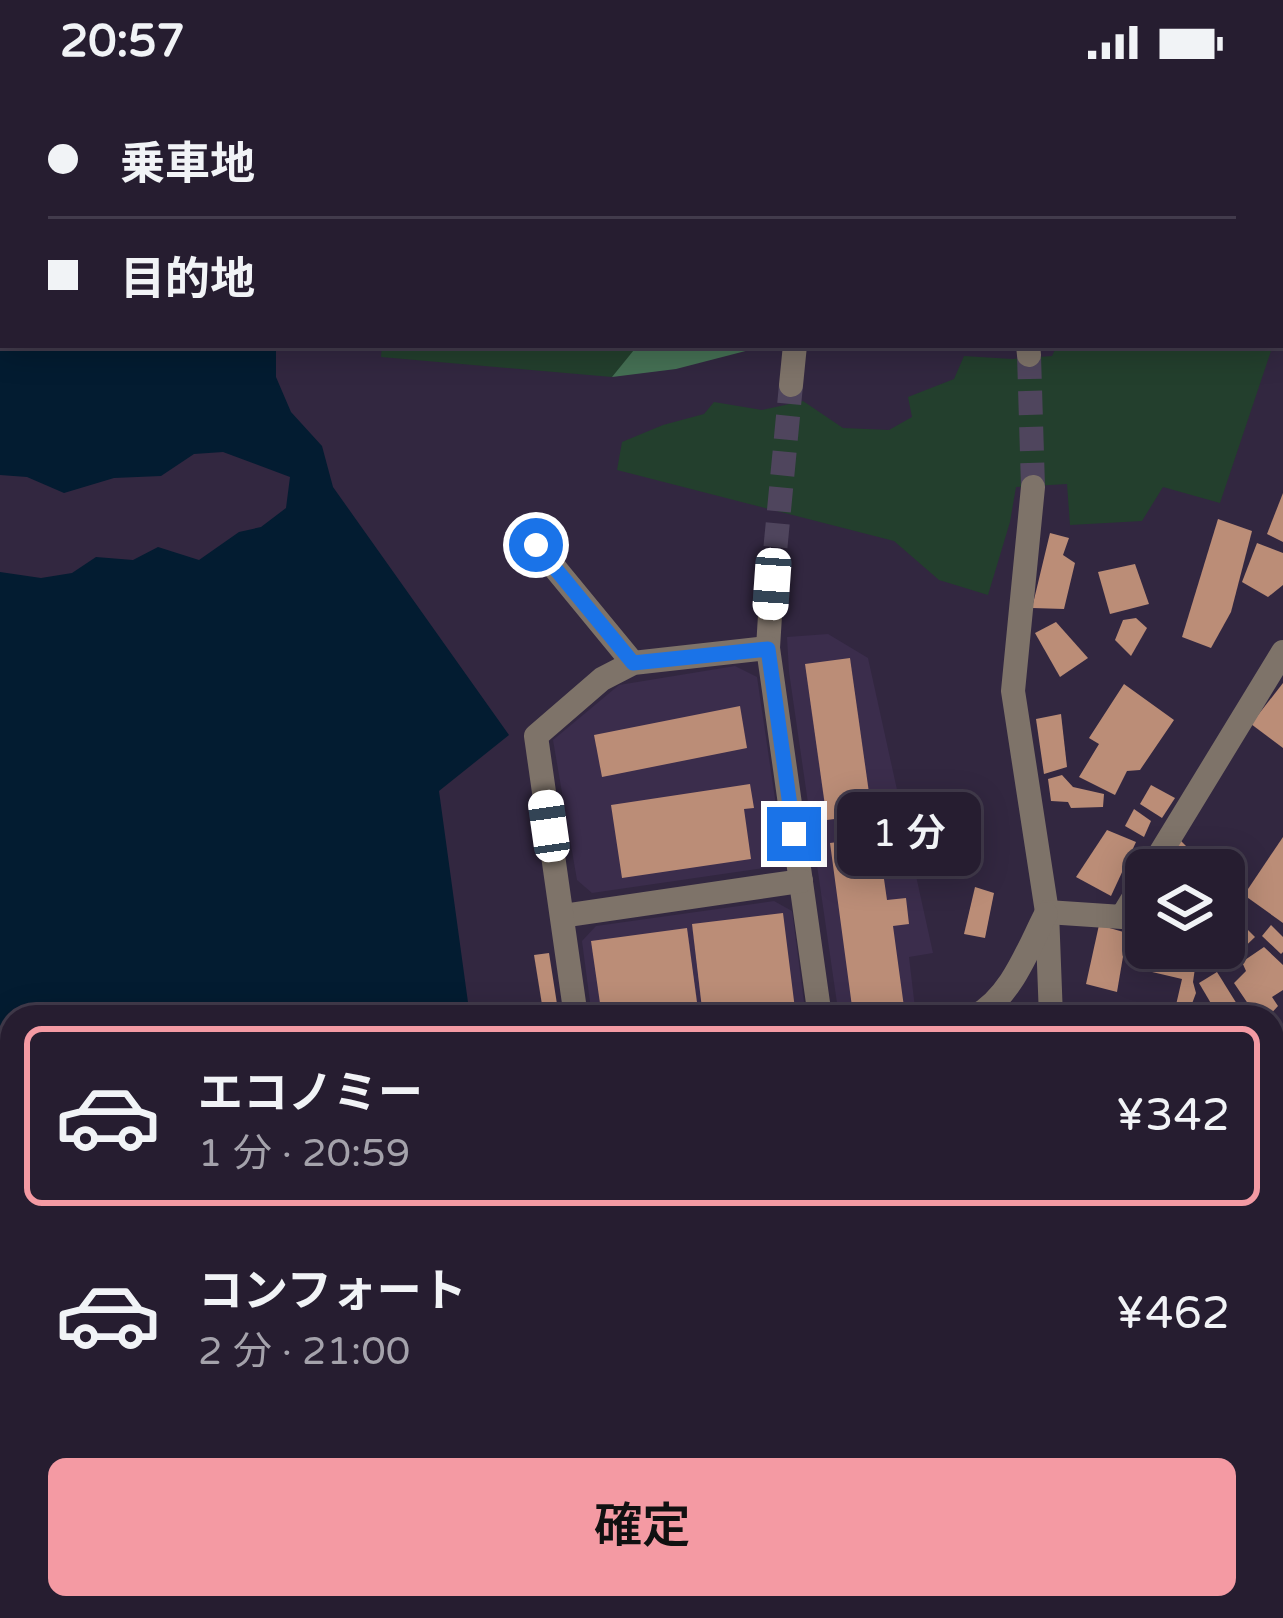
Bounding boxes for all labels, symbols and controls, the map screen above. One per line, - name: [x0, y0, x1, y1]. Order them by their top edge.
- text: 20:57: [60, 15, 185, 69]
- text: 乗車地: [120, 138, 255, 192]
- text: 目的地: [120, 253, 255, 307]
- route start: [509, 518, 563, 572]
- car: [752, 547, 792, 621]
- car: [526, 788, 572, 864]
- callout: 1 分: [836, 792, 980, 876]
- route end: [767, 807, 821, 861]
- text: 1 分: [872, 810, 946, 857]
- map controls: [1125, 849, 1245, 969]
- button: layers: [1125, 849, 1245, 969]
- icon: car: [54, 1062, 162, 1170]
- text: エコノミー: [198, 1067, 423, 1121]
- text: ¥342: [1116, 1089, 1230, 1143]
- text: 1 分 · 20:59: [198, 1130, 410, 1177]
- icon: car: [54, 1260, 162, 1368]
- text: コンフォート: [198, 1265, 467, 1319]
- text: ¥462: [1116, 1287, 1230, 1341]
- text: 2 分 · 21:00: [198, 1328, 410, 1375]
- button: 確定: [48, 1458, 1236, 1596]

